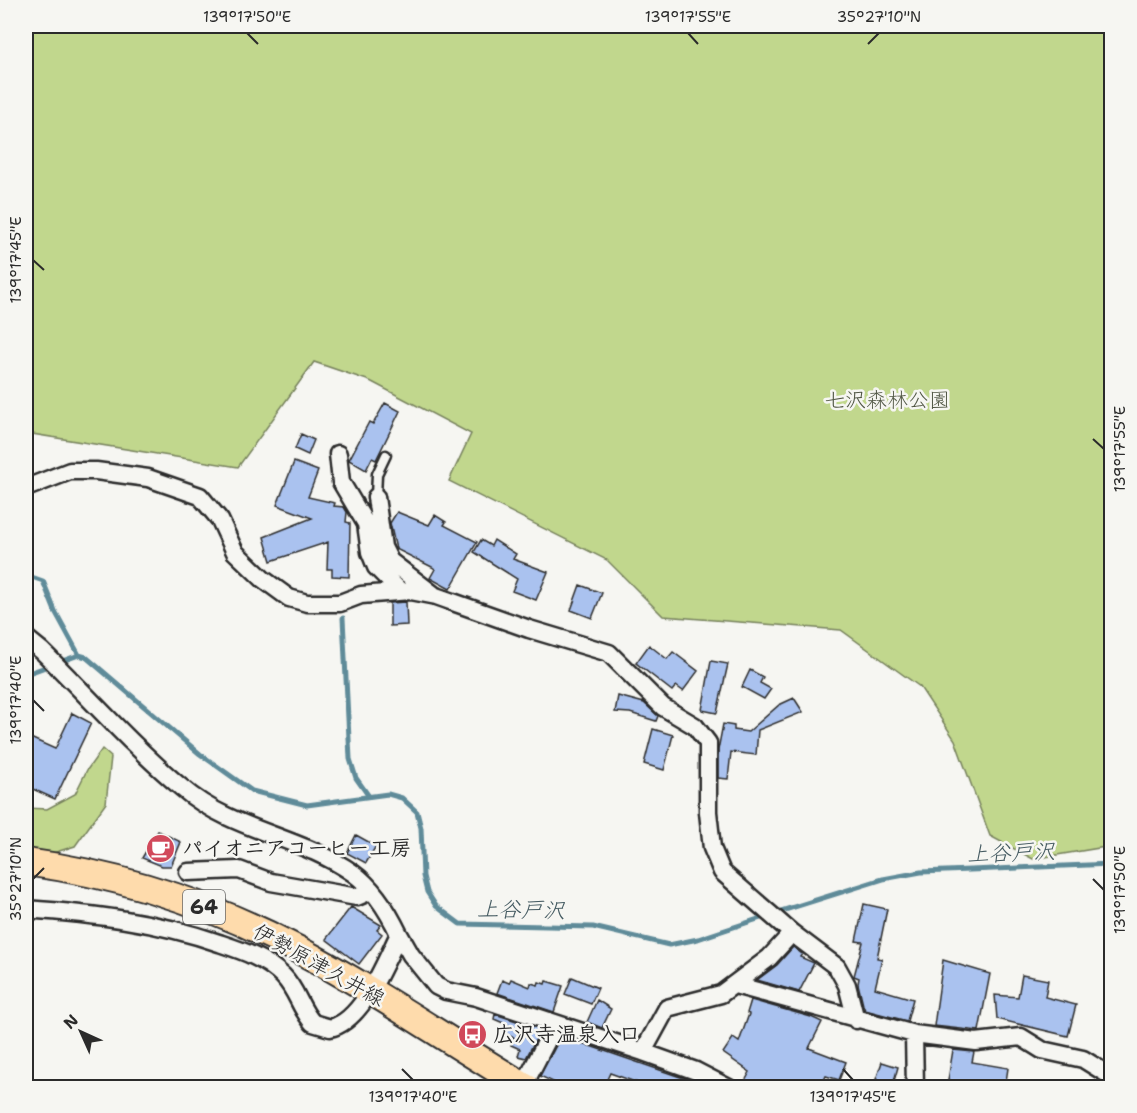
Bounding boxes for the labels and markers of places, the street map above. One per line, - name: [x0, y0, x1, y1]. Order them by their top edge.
- cafe icon: パイオニアコーヒー工房: [145, 832, 177, 864]
- place label: パイオニアコーヒー工房: [182, 834, 411, 862]
- bus stop icon: 広沢寺温泉入口: [456, 1018, 488, 1050]
- place label: 広沢寺温泉入口: [493, 1020, 640, 1048]

